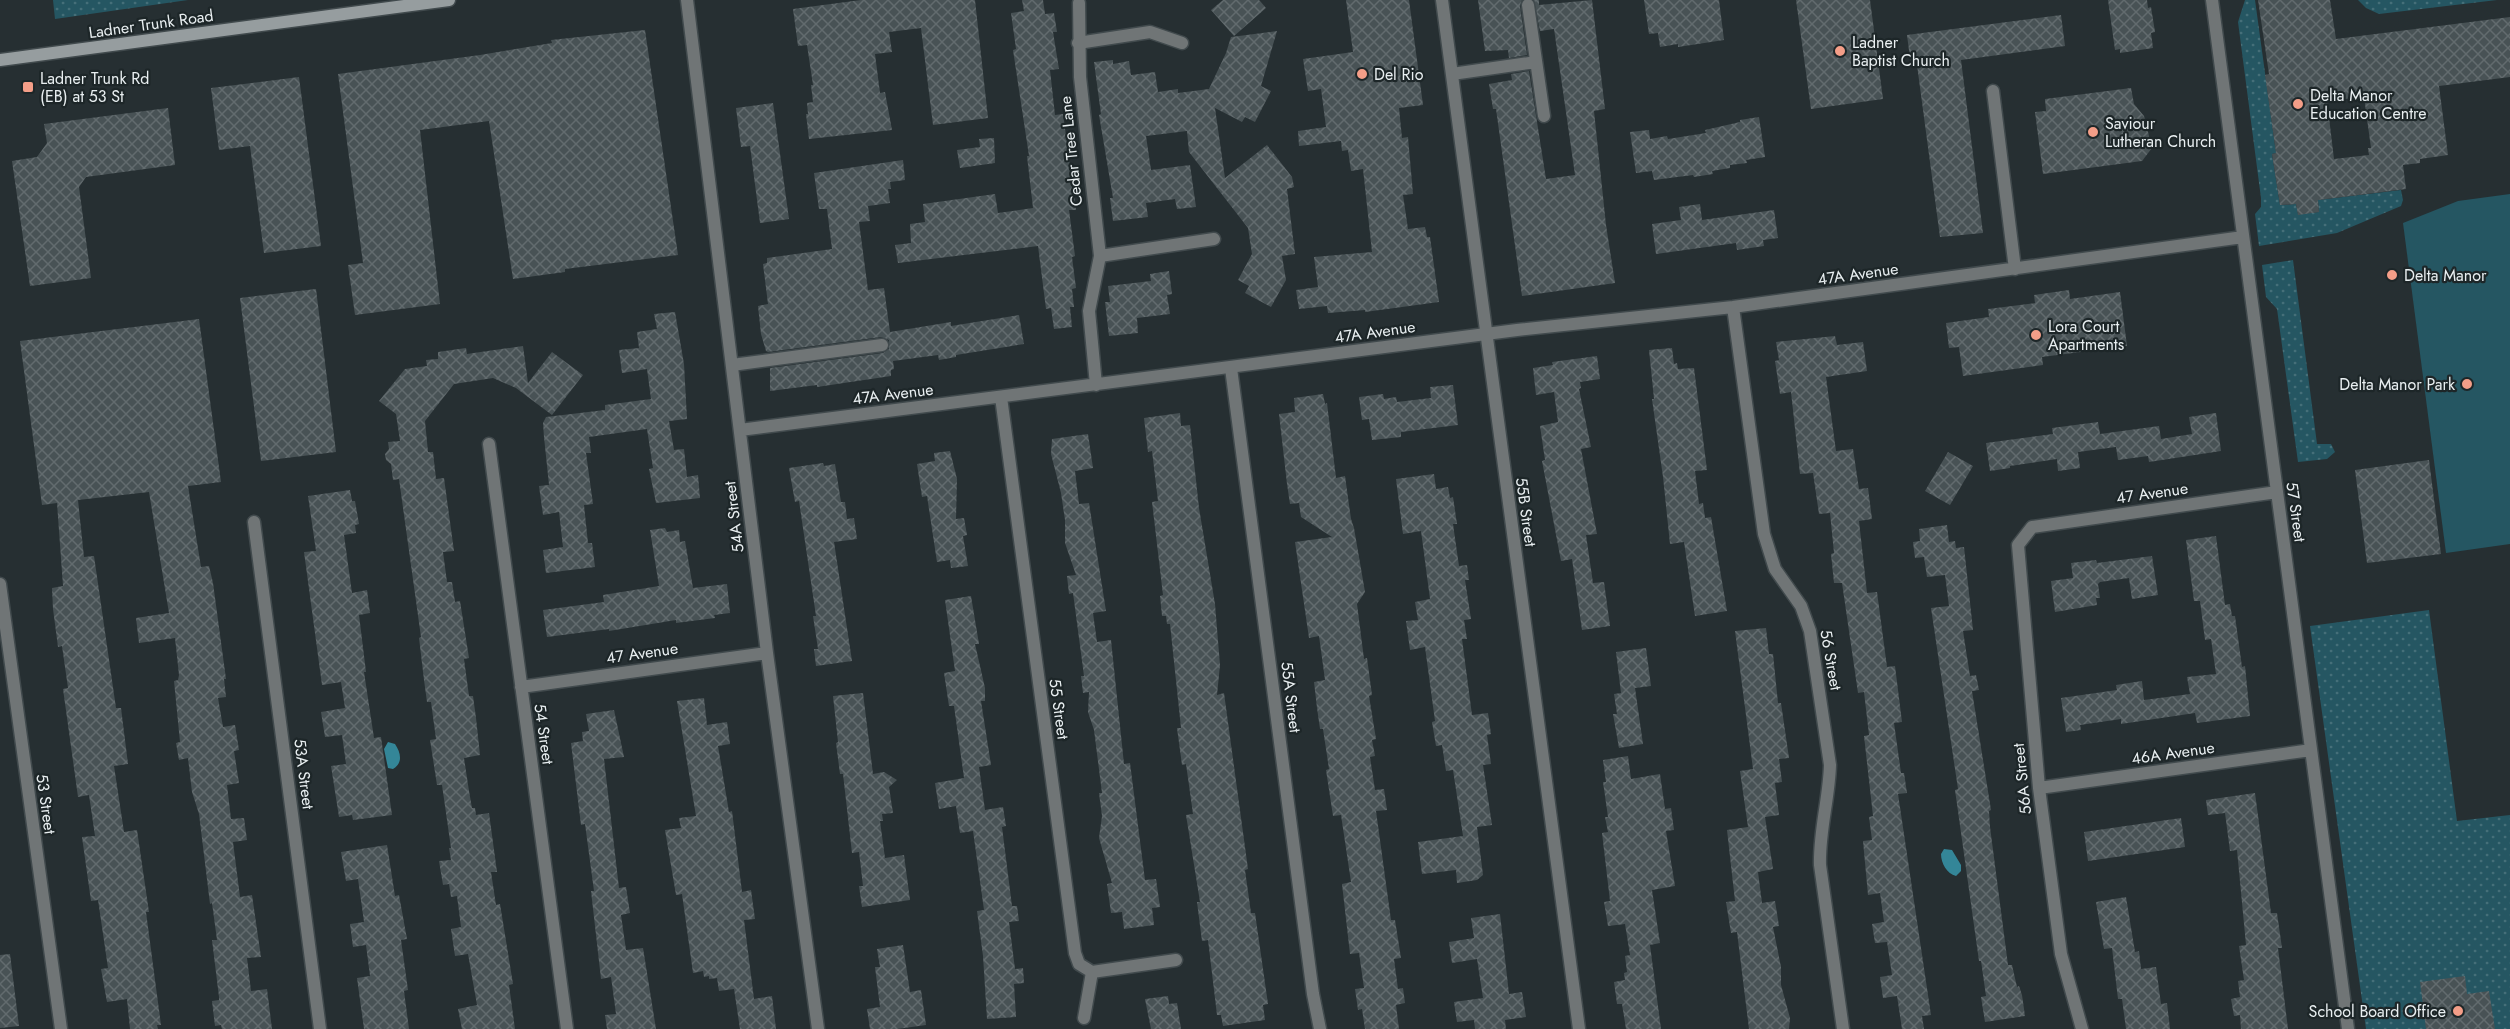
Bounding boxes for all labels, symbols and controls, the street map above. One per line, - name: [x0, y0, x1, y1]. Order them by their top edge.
- street label: Ladner Trunk Road: [87, 4, 215, 44]
- place label: Ladner Baptist Church: [1852, 31, 1950, 72]
- marker: Ladner Baptist Church: [1833, 44, 1847, 58]
- place label: Del Rio: [1374, 63, 1424, 86]
- place label: Ladner Trunk Rd (EB) at 53 St: [40, 67, 149, 108]
- marker: Del Rio: [1355, 67, 1369, 81]
- marker: Ladner Trunk Rd (EB) at 53 St: [21, 80, 35, 94]
- place label: Delta Manor Education Centre: [2310, 84, 2427, 125]
- street label: Cedar Tree Lane: [1054, 95, 1088, 207]
- marker: Delta Manor Education Centre: [2291, 97, 2305, 111]
- place label: Saviour Lutheran Church: [2105, 112, 2216, 153]
- marker: Saviour Lutheran Church: [2086, 125, 2100, 139]
- street label: 47A Avenue: [1816, 257, 1900, 291]
- place label: Delta Manor: [2404, 264, 2487, 287]
- marker: Delta Manor: [2385, 268, 2399, 282]
- street label: 47A Avenue: [1333, 315, 1417, 349]
- place label: Lora Court Apartments: [2048, 315, 2124, 356]
- marker: Lora Court Apartments: [2029, 328, 2043, 342]
- place label: Delta Manor Park: [2339, 373, 2456, 396]
- marker: Delta Manor Park: [2460, 377, 2474, 391]
- street label: 47A Avenue: [851, 378, 935, 410]
- street label: 55B Street: [1510, 476, 1542, 548]
- street label: 47 Avenue: [2115, 477, 2189, 509]
- street label: 54A Street: [718, 480, 750, 554]
- street label: 57 Street: [2280, 480, 2312, 544]
- street label: 56 Street: [1814, 628, 1848, 692]
- street label: 47 Avenue: [605, 637, 679, 669]
- street label: 55A Street: [1275, 660, 1307, 734]
- street label: 55 Street: [1043, 677, 1075, 741]
- street label: 54 Street: [528, 702, 560, 766]
- street label: 46A Avenue: [2130, 736, 2216, 770]
- street label: 53A Street: [288, 737, 320, 811]
- street label: 56A Street: [2007, 742, 2037, 816]
- street label: 53 Street: [30, 772, 62, 836]
- place label: School Board Office: [2309, 1000, 2446, 1023]
- marker: School Board Office: [2451, 1004, 2465, 1018]

